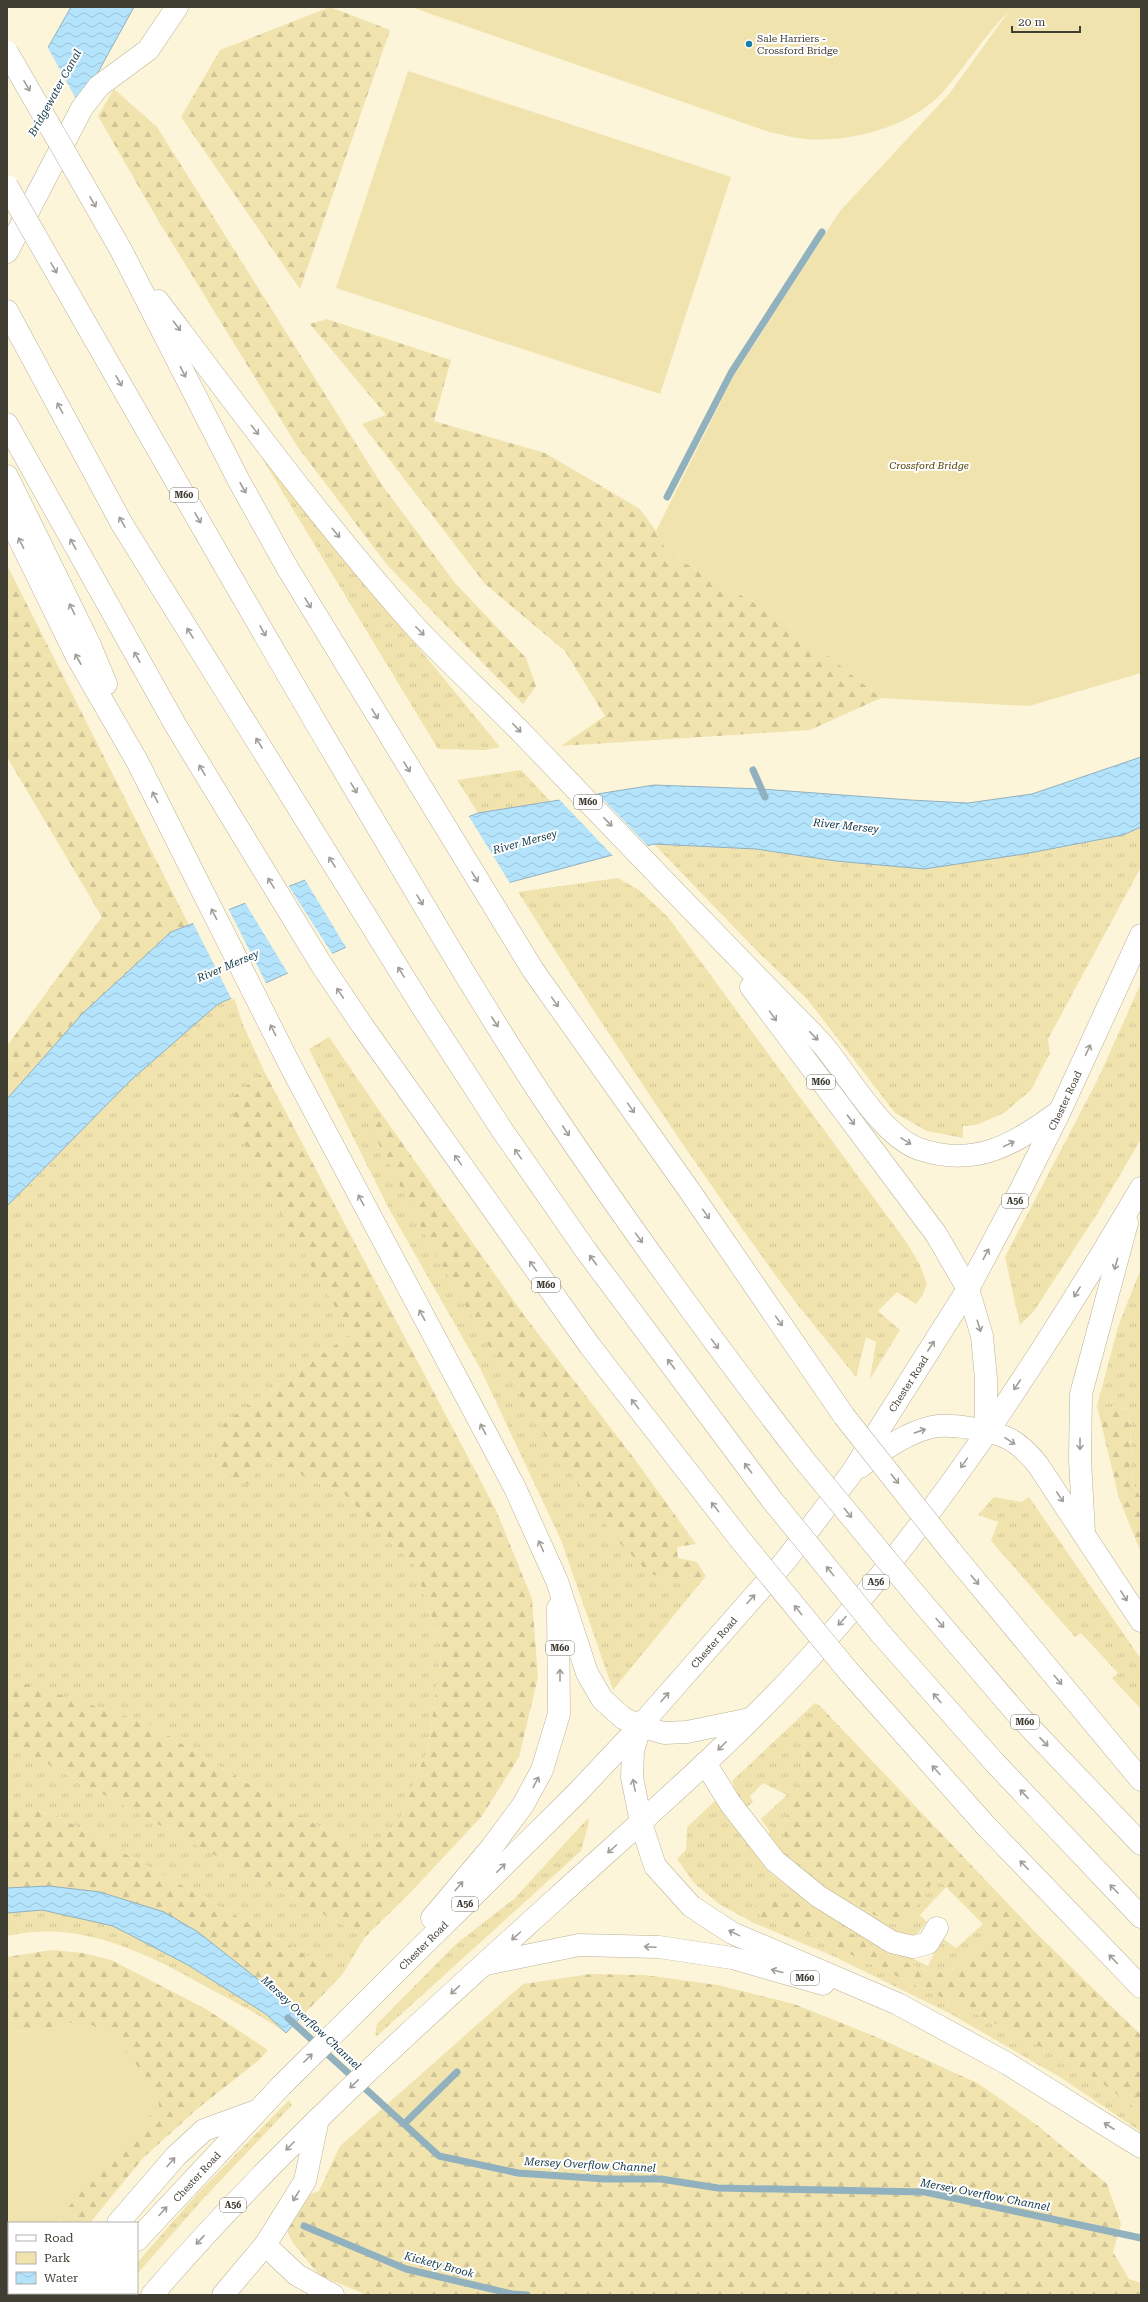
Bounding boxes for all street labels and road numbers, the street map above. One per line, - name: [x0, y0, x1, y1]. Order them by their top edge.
- road number: M60: [170, 488, 198, 502]
- road number: M60: [574, 795, 602, 809]
- street label: Chester Road: [1046, 1068, 1084, 1132]
- road number: M60: [807, 1075, 835, 1089]
- road number: A56: [1002, 1194, 1028, 1208]
- road number: M60: [532, 1278, 560, 1292]
- street label: Chester Road: [886, 1353, 930, 1414]
- road number: A56: [863, 1575, 889, 1589]
- street label: Chester Road: [688, 1614, 740, 1670]
- road number: M60: [546, 1641, 574, 1655]
- road number: M60: [1011, 1715, 1039, 1729]
- road number: A56: [452, 1897, 478, 1911]
- street label: Chester Road: [397, 1918, 450, 1972]
- road number: M60: [791, 1971, 819, 1985]
- street label: Chester Road: [170, 2149, 223, 2204]
- road number: A56: [220, 2198, 246, 2212]

